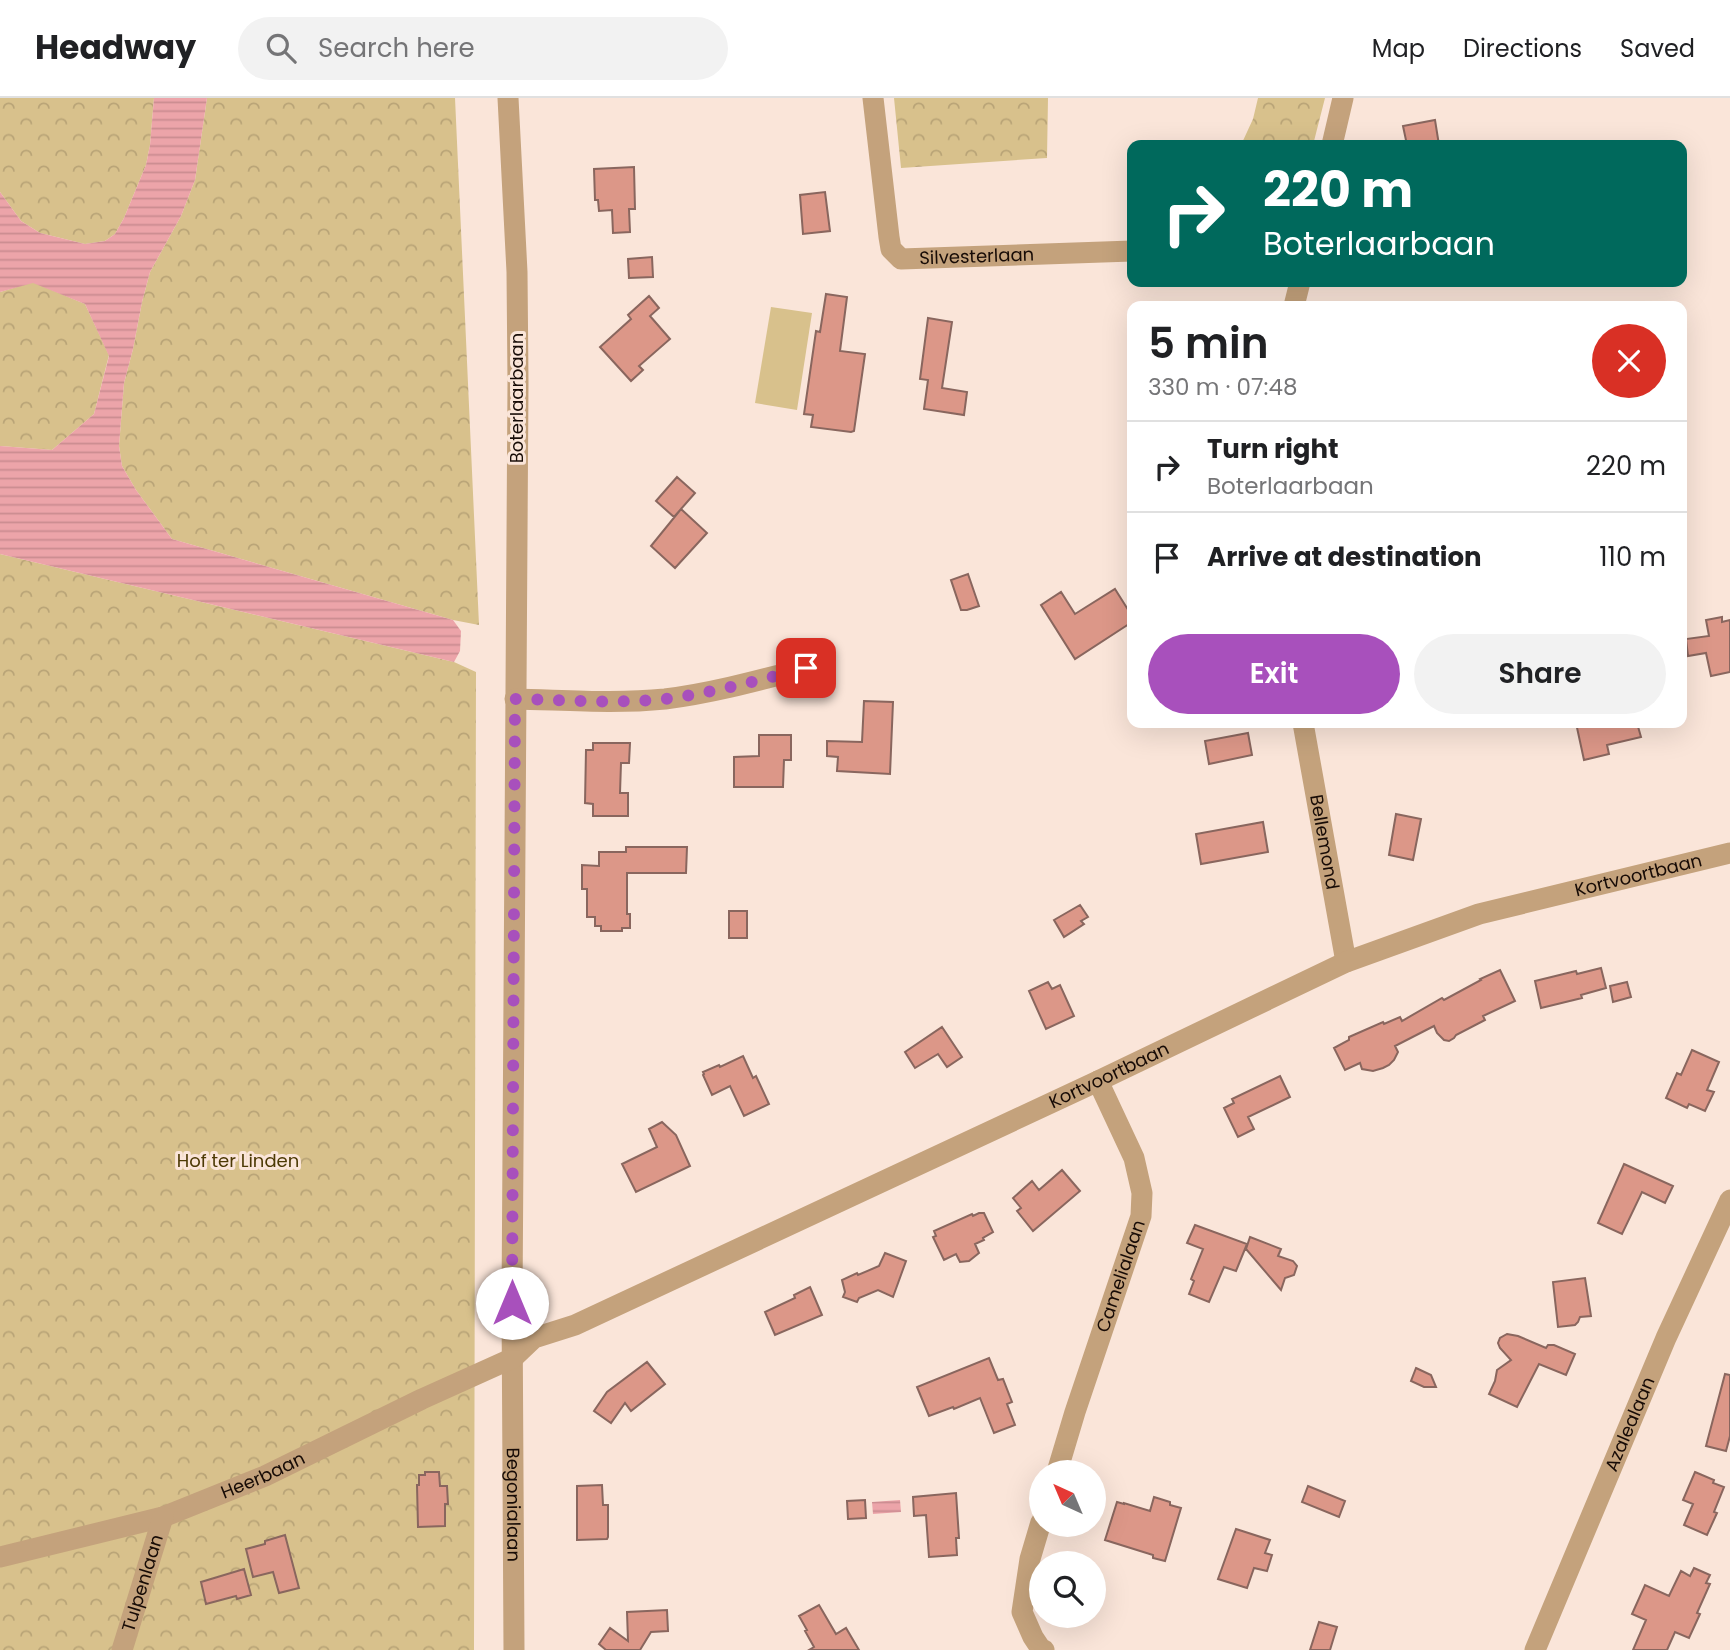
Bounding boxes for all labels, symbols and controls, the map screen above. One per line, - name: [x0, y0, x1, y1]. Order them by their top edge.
- search box: [238, 17, 728, 80]
- text: Headway: [35, 24, 196, 71]
- icon: search: [262, 29, 300, 67]
- text: Search here: [318, 30, 475, 66]
- text: Map: [1372, 32, 1425, 65]
- text: Directions: [1463, 32, 1582, 65]
- text: Saved: [1620, 32, 1695, 65]
- text: 220 m: [1263, 156, 1413, 224]
- icon: right: [1148, 168, 1239, 259]
- text: Boterlaarbaan: [1263, 221, 1495, 266]
- street label: Silvesterlaan: [919, 241, 1035, 270]
- text: 5 min: [1148, 314, 1269, 373]
- button: close: [1592, 324, 1666, 398]
- street label: Boterlaarbaan: [504, 333, 529, 463]
- text: 330 m · 07:48: [1148, 371, 1297, 403]
- text: Turn right: [1207, 431, 1339, 467]
- icon: right: [1148, 448, 1186, 486]
- text: 220 m: [1586, 448, 1666, 484]
- text: Boterlaarbaan: [1207, 470, 1374, 502]
- icon: arrive: [1148, 539, 1186, 577]
- text: Arrive at destination: [1207, 539, 1482, 575]
- text: 110 m: [1599, 539, 1666, 575]
- button: Exit: [1148, 634, 1400, 714]
- button: Share: [1414, 634, 1666, 714]
- pin: [776, 638, 836, 698]
- icon: arrive: [787, 649, 825, 687]
- street label: Bellemond: [1304, 793, 1346, 891]
- street label: Kortvoortbaan: [1572, 847, 1704, 902]
- street label: Kortvoortbaan: [1045, 1036, 1173, 1114]
- park label: Hof ter Linden: [177, 1148, 299, 1173]
- street label: Camelialaan: [1090, 1216, 1151, 1335]
- position arrow: [475, 1266, 549, 1340]
- street label: Azalealaan: [1598, 1373, 1660, 1475]
- street label: Heerbaan: [217, 1445, 309, 1504]
- street label: Begonialaan: [501, 1447, 526, 1562]
- north arrow: [1029, 1460, 1106, 1536]
- map controls: [1029, 1460, 1106, 1628]
- street label: Tulpenlaan: [115, 1531, 169, 1635]
- button: search: [1029, 1551, 1106, 1628]

